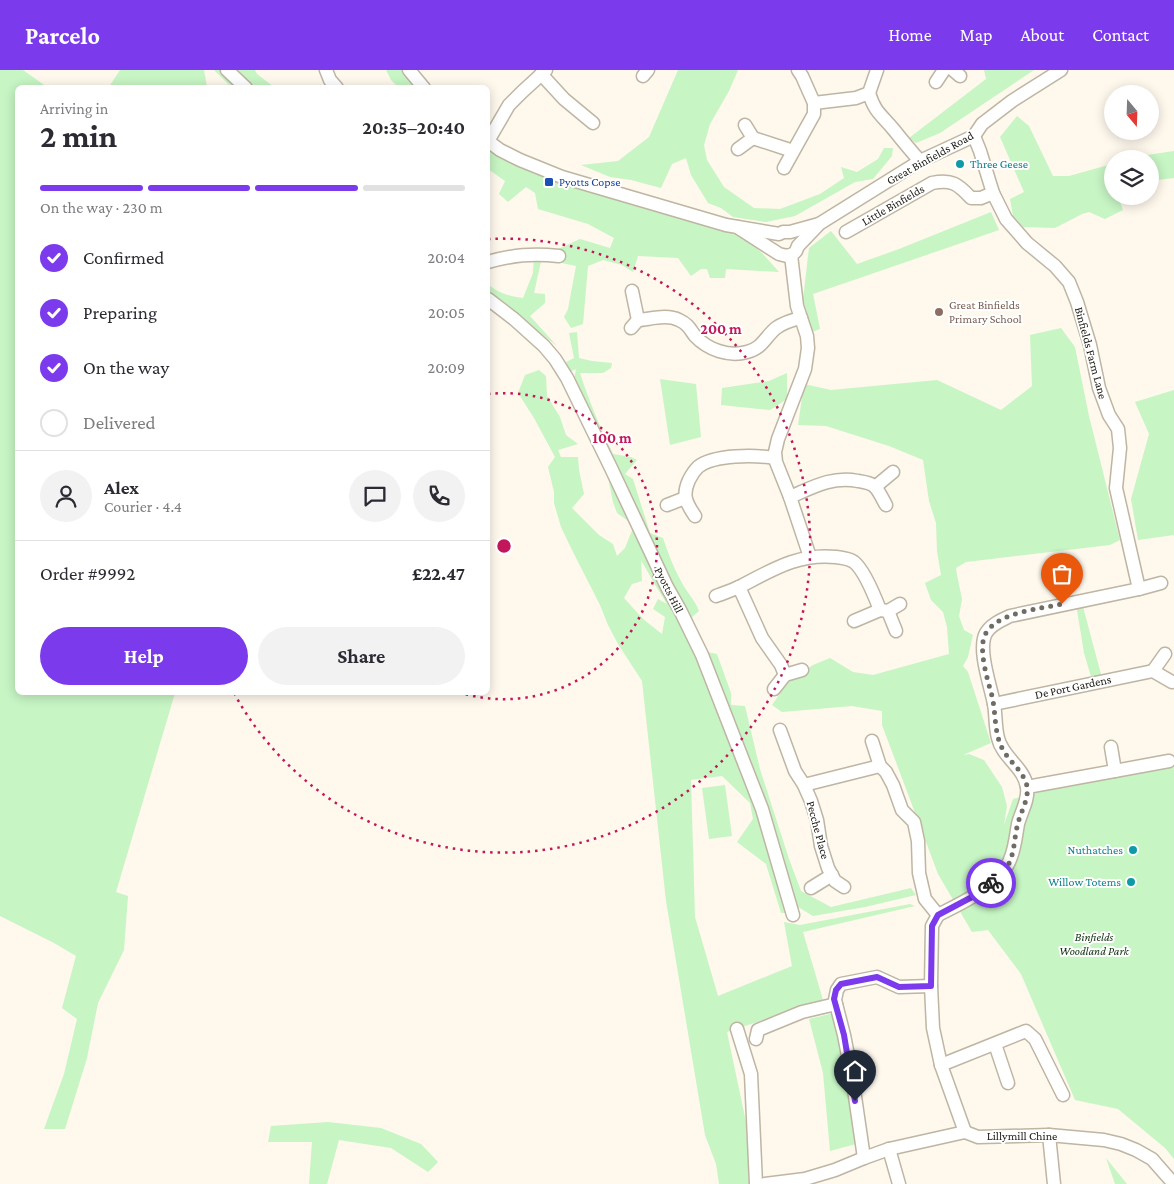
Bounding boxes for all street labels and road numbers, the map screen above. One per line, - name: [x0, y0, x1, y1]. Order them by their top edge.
- street label: Great Binfields Road: [884, 128, 977, 188]
- street label: Little Binfields: [859, 181, 927, 229]
- street label: Binfields Farm Lane: [1072, 305, 1110, 401]
- street label: Pyotts Hill: [652, 565, 686, 615]
- street label: De Port Gardens: [1034, 672, 1113, 702]
- street label: Pecche Place: [803, 799, 833, 861]
- street label: Lillymill Chine: [987, 1129, 1057, 1143]

